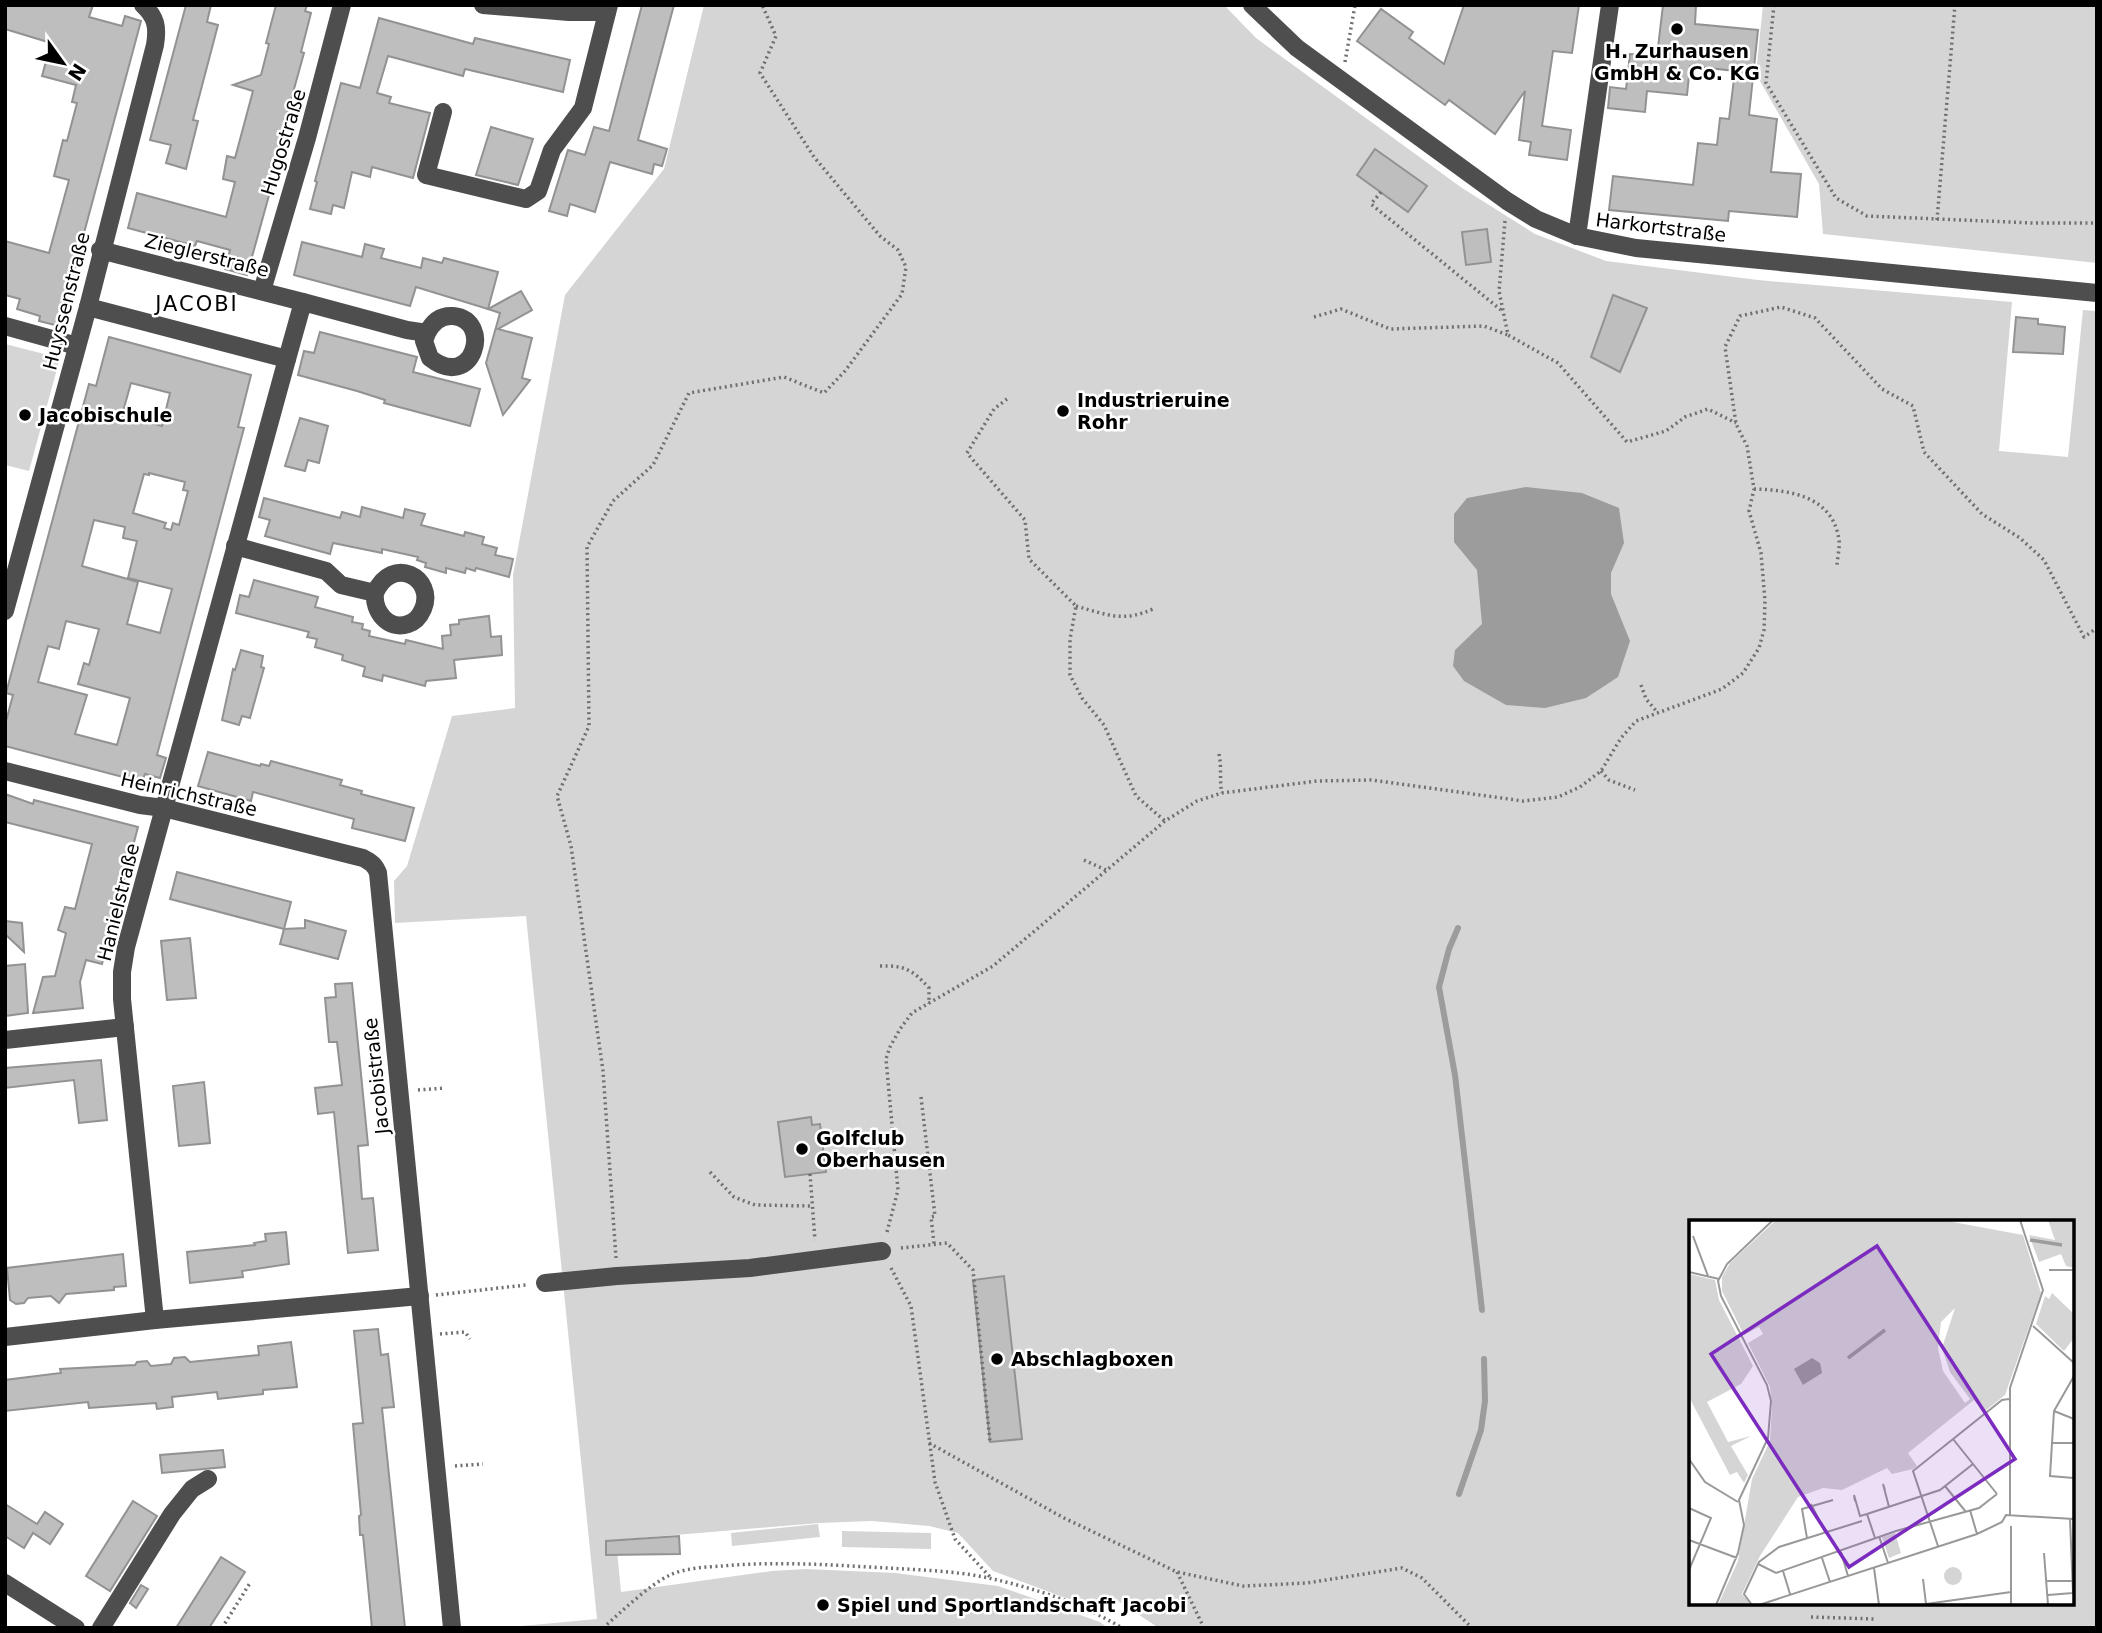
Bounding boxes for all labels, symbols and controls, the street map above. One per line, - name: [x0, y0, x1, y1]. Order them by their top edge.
- marker: H. Zurhausen GmbH & Co. KG: [1669, 21, 1685, 37]
- north arrow: [28, 28, 98, 98]
- place label: H. Zurhausen GmbH & Co. KG: [1594, 40, 1760, 84]
- text: N: [64, 60, 91, 85]
- street label: Hugostraße: [256, 86, 310, 198]
- street label: Harkortstraße: [1594, 208, 1728, 246]
- street label: Zieglerstraße: [143, 229, 271, 281]
- street label: Huyssenstraße: [38, 230, 94, 372]
- district label: JACOBI: [153, 292, 239, 316]
- place label: Industrieruine Rohr: [1077, 389, 1230, 433]
- marker: Industrieruine Rohr: [1055, 403, 1071, 419]
- place label: Jacobischule: [37, 404, 172, 426]
- marker: Jacobischule: [17, 407, 33, 423]
- street label: Heinrichstraße: [119, 768, 259, 820]
- street label: Hanielstraße: [93, 841, 143, 963]
- street label: Jacobistraße: [359, 1017, 393, 1136]
- place label: Golfclub Oberhausen: [816, 1127, 946, 1171]
- marker: Golfclub Oberhausen: [794, 1141, 810, 1157]
- inset map: [1689, 1220, 2074, 1605]
- place label: Abschlagboxen: [1011, 1348, 1174, 1370]
- marker: Abschlagboxen: [989, 1351, 1005, 1367]
- place label: Spiel und Sportlandschaft Jacobi: [837, 1594, 1187, 1616]
- marker: Spiel und Sportlandschaft Jacobi: [815, 1597, 831, 1613]

